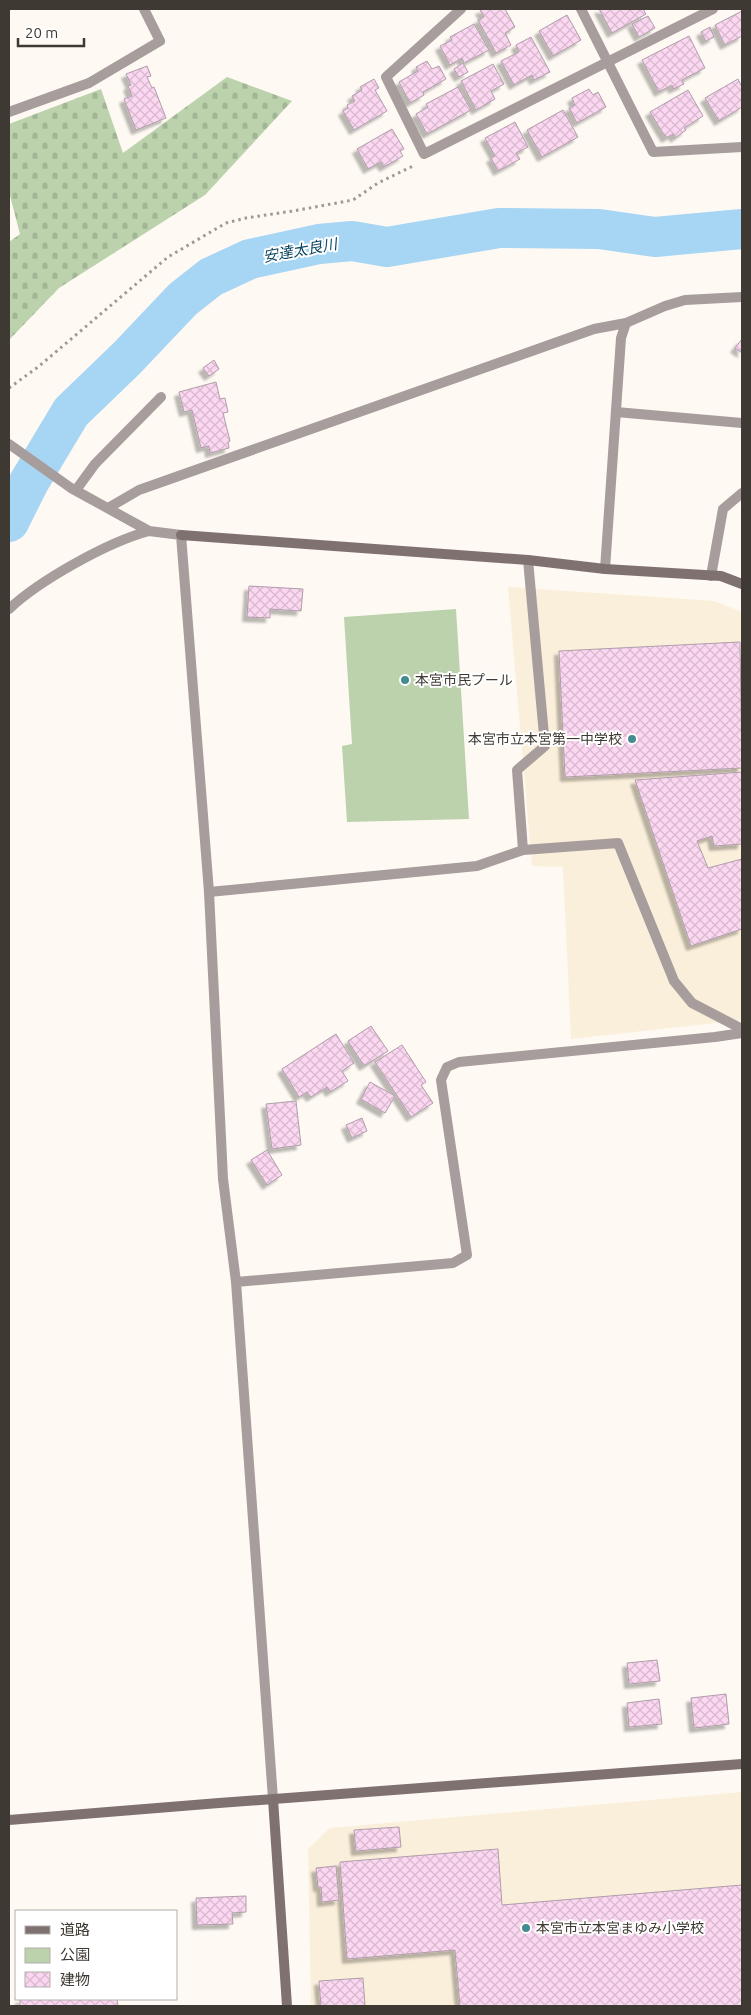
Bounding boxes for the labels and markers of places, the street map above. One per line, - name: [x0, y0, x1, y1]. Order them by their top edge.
- place label: 本宮市民プール: [415, 672, 513, 688]
- marker: 本宮市民プール: [399, 674, 411, 686]
- place label: 本宮市立本宮第一中学校: [468, 731, 622, 747]
- marker: 本宮市立本宮第一中学校: [626, 733, 638, 745]
- place label: 本宮市立本宮まゆみ小学校: [536, 1920, 704, 1936]
- marker: 本宮市立本宮まゆみ小学校: [520, 1922, 532, 1934]

